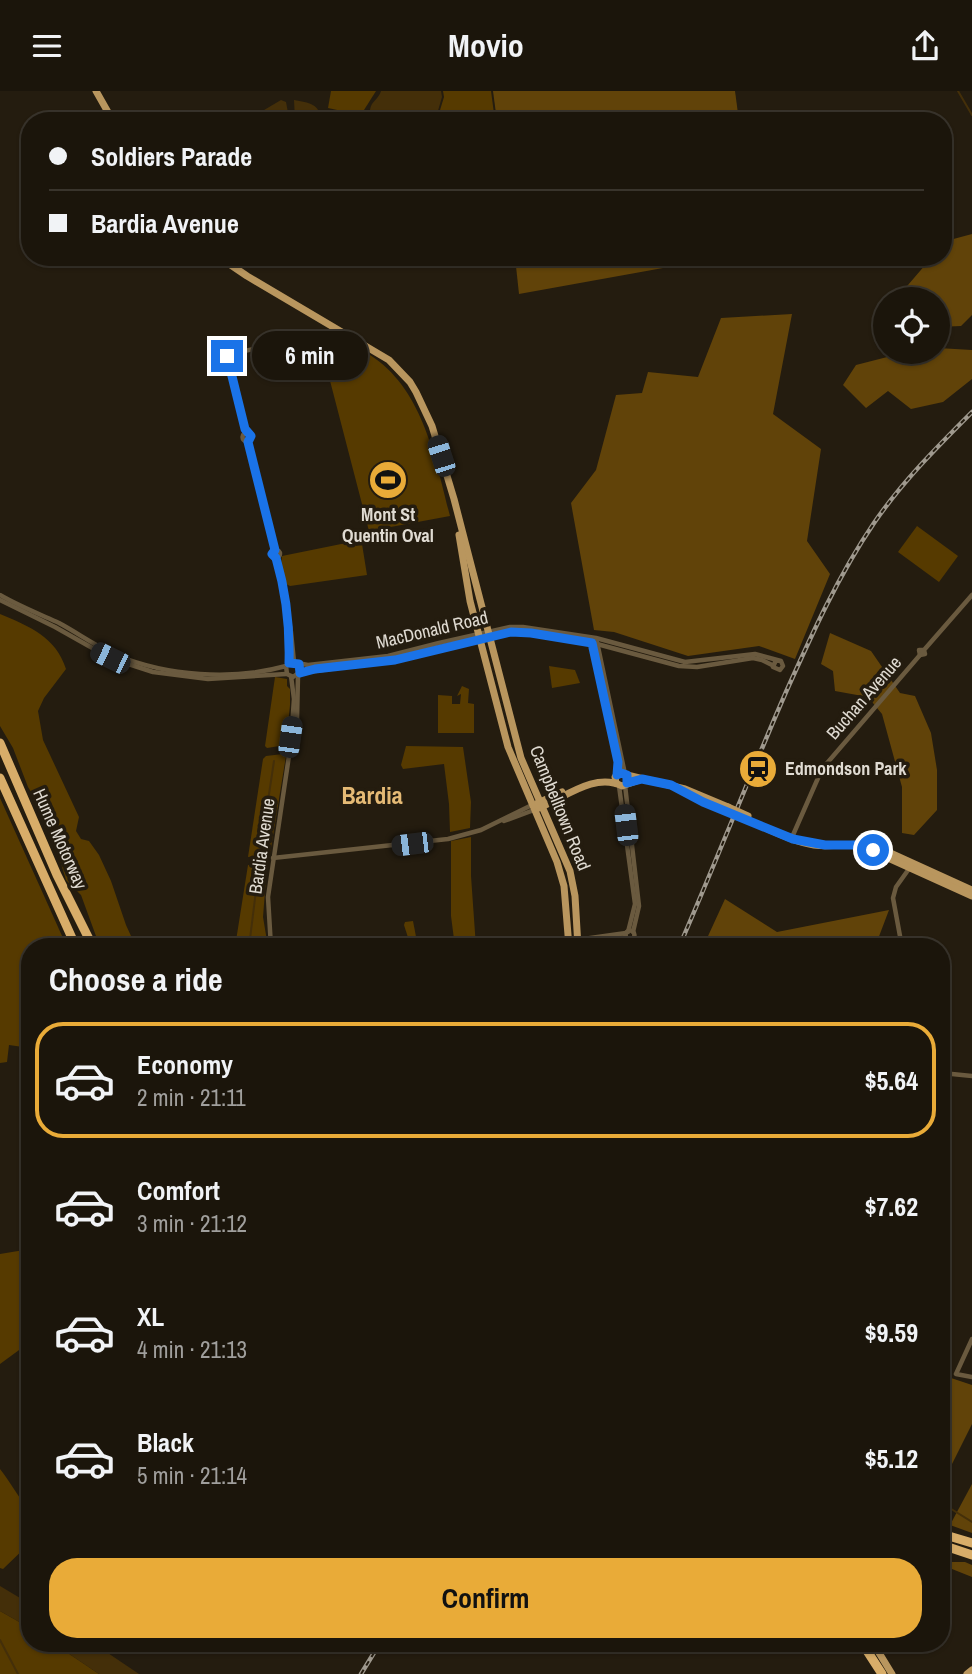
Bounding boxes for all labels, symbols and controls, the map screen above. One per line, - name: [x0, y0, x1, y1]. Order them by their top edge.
- text: Movio: [448, 24, 524, 67]
- icon: menu: [28, 27, 66, 65]
- icon: share: [906, 27, 944, 65]
- text: Soldiers Parade: [91, 139, 252, 174]
- text: Bardia Avenue: [91, 206, 239, 241]
- map controls: [873, 287, 950, 364]
- button: locate: [873, 287, 950, 364]
- callout: 6 min: [252, 331, 367, 381]
- route end: [211, 340, 243, 372]
- text: 6 min: [285, 340, 335, 371]
- car: [425, 433, 458, 479]
- sports icon: Mont St Quentin Oval: [367, 459, 409, 501]
- place label: Mont St Quentin Oval: [342, 502, 434, 548]
- street label: MacDonald Road: [374, 605, 490, 655]
- car: [87, 639, 134, 677]
- street label: Buchan Avenue: [820, 651, 907, 745]
- car: [277, 715, 304, 759]
- street label: Campbelltown Road: [524, 742, 597, 874]
- station icon: Edmondson Park: [737, 748, 779, 790]
- place label: Edmondson Park: [785, 756, 907, 781]
- district label: Bardia: [341, 779, 403, 811]
- street label: Hume Motorway: [27, 785, 94, 894]
- street label: Bardia Avenue: [242, 796, 281, 895]
- car: [614, 803, 639, 847]
- car: [390, 831, 435, 857]
- route start: [857, 834, 889, 866]
- text: Choose a ride: [49, 958, 223, 1001]
- text: Economy: [137, 1047, 233, 1082]
- icon: car: [53, 1049, 116, 1112]
- text: $5.64: [865, 1063, 918, 1098]
- text: 2 min · 21:11: [137, 1082, 246, 1113]
- text: Comfort: [137, 1173, 220, 1208]
- icon: car: [53, 1175, 116, 1238]
- text: $7.62: [865, 1189, 918, 1224]
- text: 3 min · 21:12: [137, 1208, 247, 1239]
- text: XL: [137, 1299, 164, 1334]
- icon: car: [53, 1301, 116, 1364]
- text: $9.59: [865, 1315, 918, 1350]
- text: 4 min · 21:13: [137, 1334, 247, 1365]
- text: Black: [137, 1425, 194, 1460]
- icon: car: [53, 1427, 116, 1490]
- text: $5.12: [865, 1441, 918, 1476]
- text: 5 min · 21:14: [137, 1460, 247, 1491]
- button: Confirm: [49, 1558, 922, 1638]

